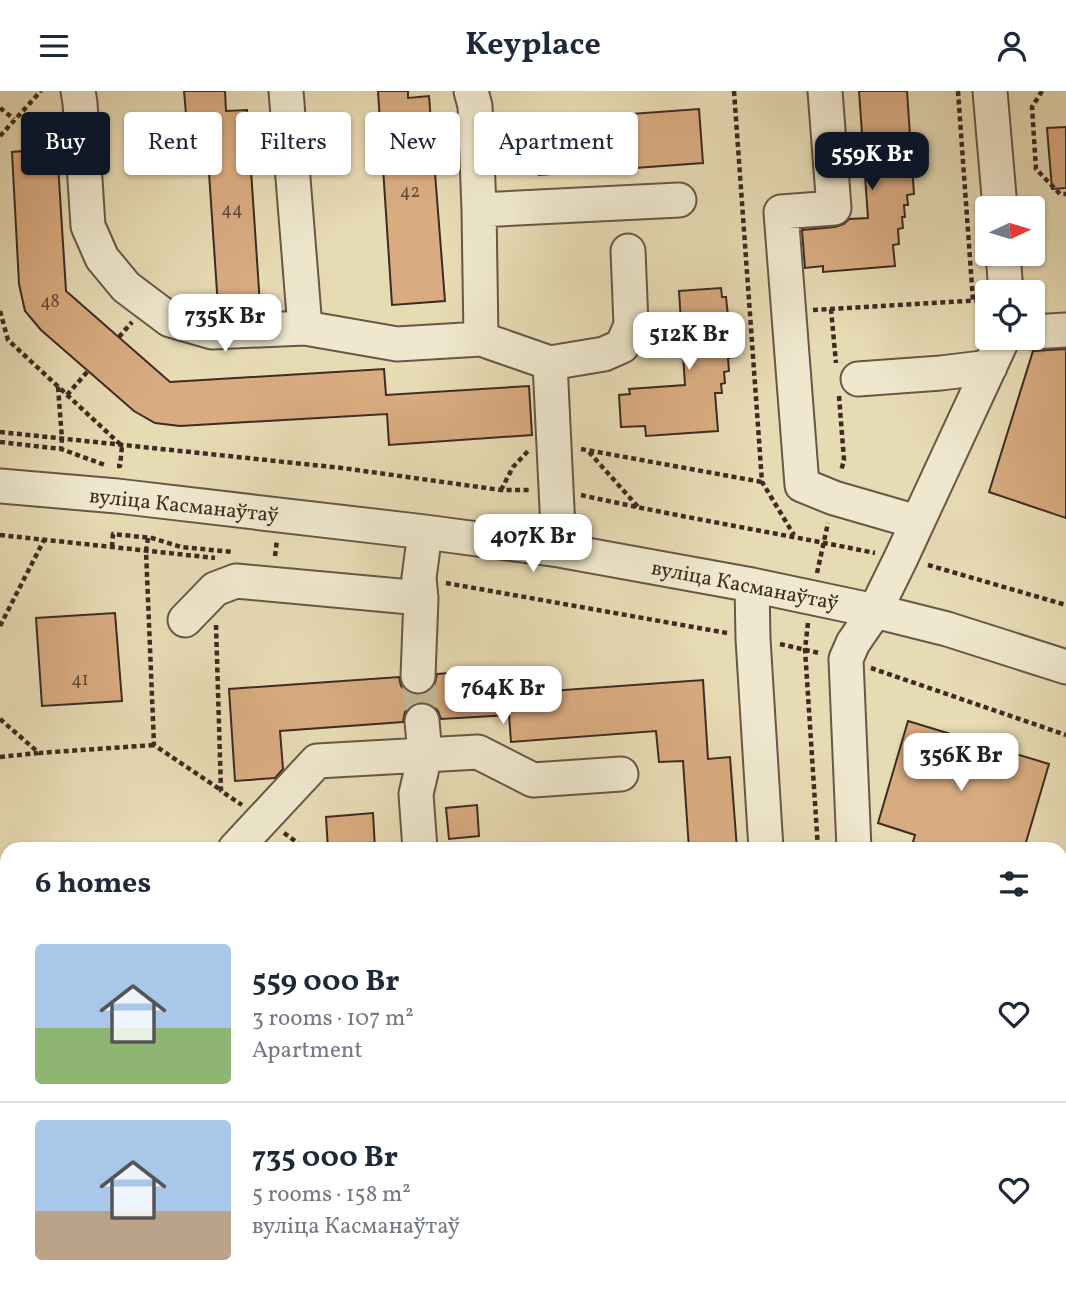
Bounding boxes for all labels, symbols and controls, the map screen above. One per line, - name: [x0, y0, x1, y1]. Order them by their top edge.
- text: Keyplace: [465, 24, 601, 68]
- icon: menu: [35, 27, 73, 65]
- icon: person: [993, 27, 1031, 65]
- chip: Buy: [21, 112, 110, 175]
- chip: Rent: [124, 112, 222, 175]
- chip: Filters: [236, 112, 351, 175]
- chip: New: [365, 112, 460, 175]
- chip: Apartment: [474, 112, 638, 175]
- pin: 559K Br: [807, 133, 937, 192]
- text: 559K Br: [831, 139, 913, 171]
- house number: 42: [400, 180, 420, 205]
- north arrow: [975, 196, 1045, 266]
- map controls: [975, 196, 1045, 350]
- house number: 44: [221, 198, 243, 223]
- button: locate: [975, 280, 1045, 350]
- house number: 48: [40, 290, 60, 315]
- pin: 735K Br: [160, 295, 290, 354]
- text: 735K Br: [184, 301, 266, 333]
- pin: 512K Br: [624, 313, 754, 372]
- text: 512K Br: [649, 319, 729, 351]
- street label: вуліца Касманаўтаў: [88, 482, 280, 531]
- pin: 407K Br: [468, 515, 598, 574]
- text: 407K Br: [490, 521, 576, 553]
- street label: вуліца Касманаўтаў: [649, 554, 841, 619]
- pin: 764K Br: [438, 667, 568, 726]
- house number: 41: [71, 668, 89, 693]
- text: 764K Br: [461, 673, 545, 705]
- pin: 356K Br: [896, 733, 1026, 793]
- text: 356K Br: [919, 740, 1003, 772]
- text: 6 homes: [35, 863, 151, 905]
- icon: filters: [995, 865, 1033, 903]
- text: 559 000 Br: [252, 961, 400, 1003]
- icon: home: [91, 972, 175, 1056]
- icon: heart: [995, 995, 1033, 1033]
- text: 3 rooms · 107 m²: [252, 1003, 414, 1035]
- text: Apartment: [252, 1035, 363, 1067]
- text: 735 000 Br: [252, 1137, 398, 1179]
- icon: home: [91, 1148, 175, 1232]
- icon: heart: [995, 1171, 1033, 1209]
- text: 5 rooms · 158 m²: [252, 1179, 411, 1211]
- text: вуліца Касманаўтаў: [252, 1211, 460, 1243]

